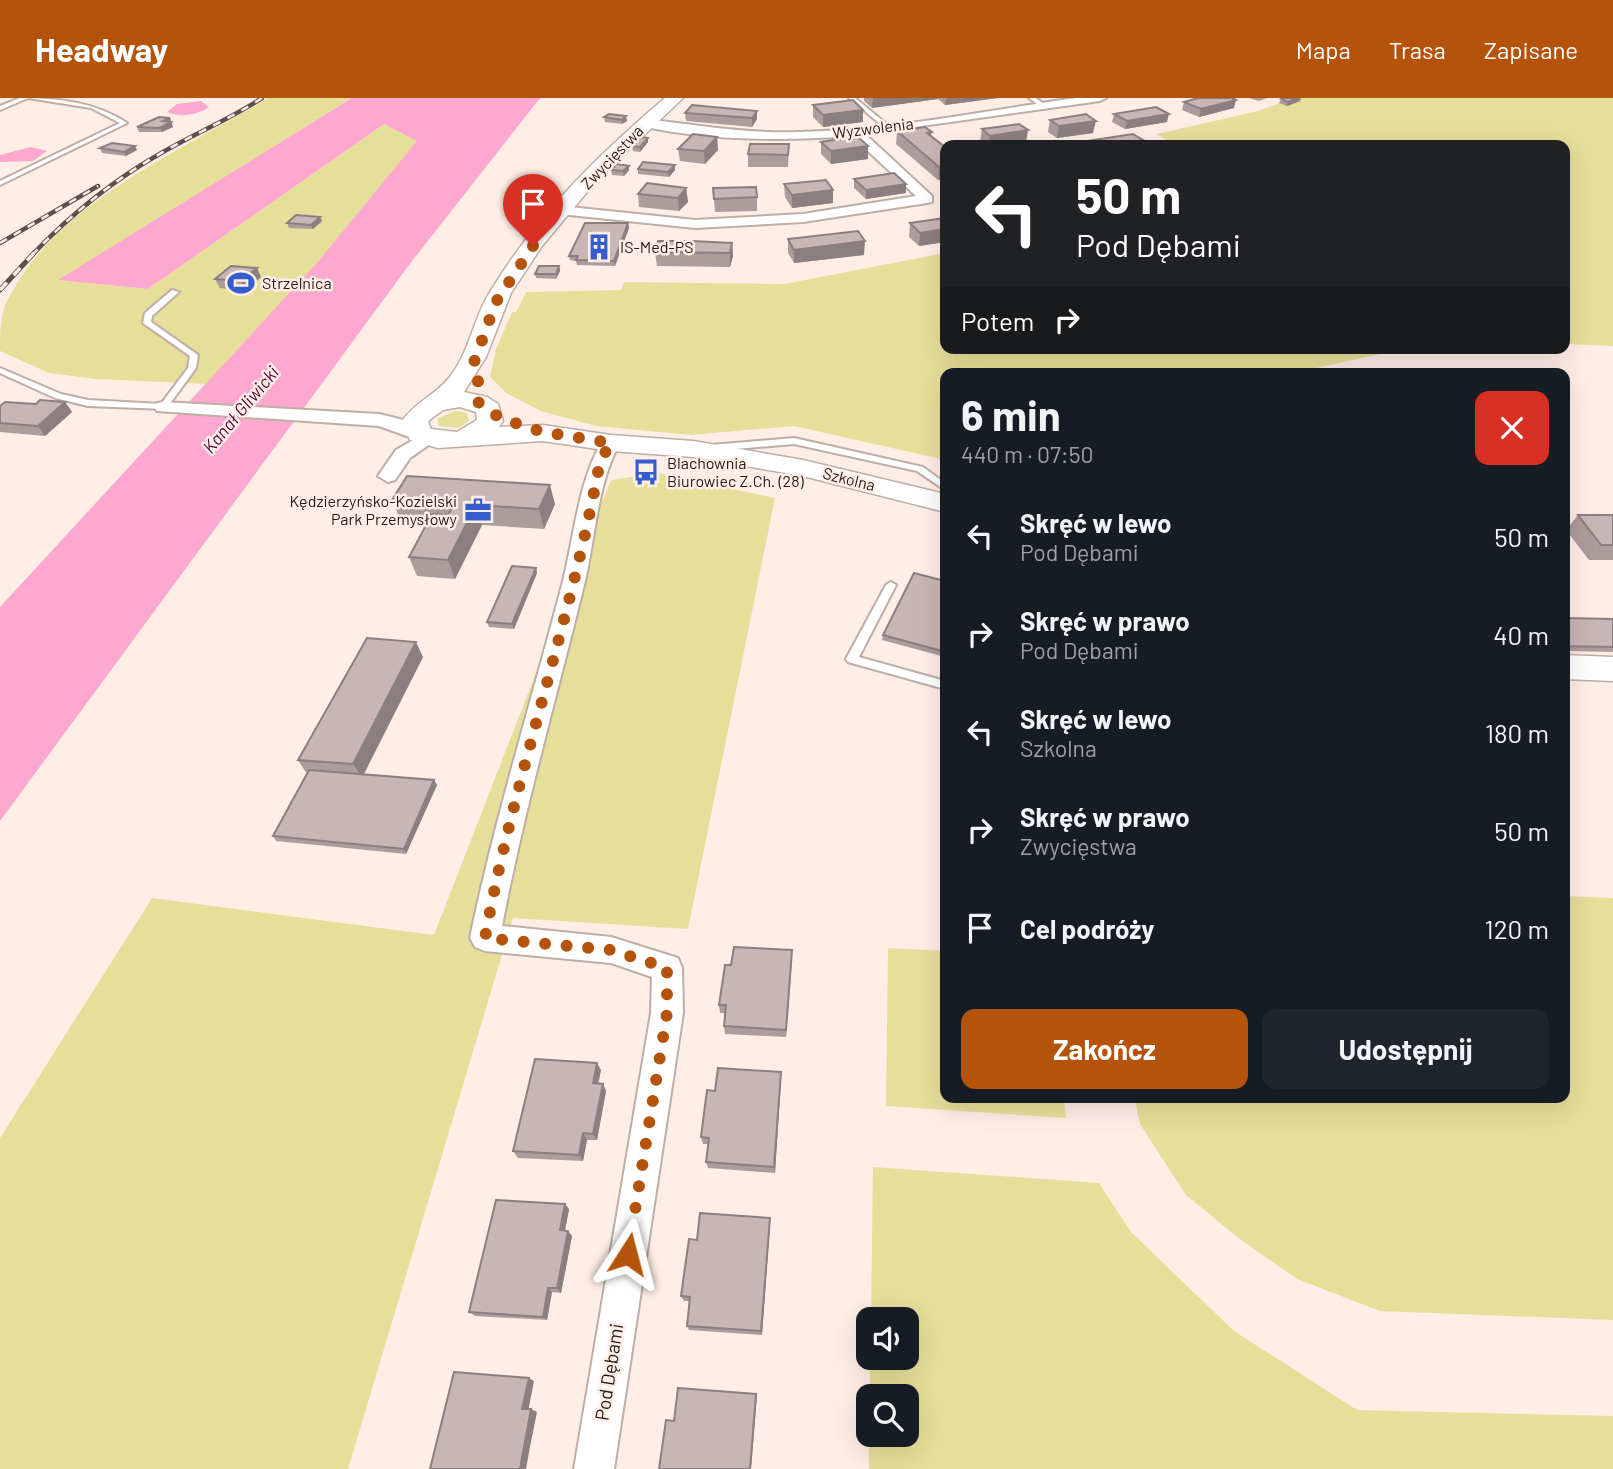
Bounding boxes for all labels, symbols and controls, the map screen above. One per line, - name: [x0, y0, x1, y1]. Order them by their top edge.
- text: Headway: [35, 29, 168, 69]
- text: Mapa: [1296, 35, 1351, 64]
- text: Trasa: [1389, 35, 1446, 64]
- text: Zapisane: [1484, 35, 1578, 64]
- street label: Wyzwolenia: [831, 113, 915, 142]
- street label: Zwycięstwa: [577, 121, 647, 192]
- text: 50 m: [1076, 165, 1181, 224]
- icon: left: [961, 168, 1052, 259]
- pin: [503, 174, 563, 246]
- icon: arrive: [514, 185, 552, 223]
- text: Pod Dębami: [1076, 225, 1241, 263]
- building icon: IS-Med-PS: [584, 232, 614, 262]
- place label: IS-Med-PS: [620, 237, 694, 256]
- sports icon: Strzelnica: [226, 268, 256, 298]
- place label: Strzelnica: [262, 273, 332, 292]
- icon: right: [1048, 301, 1086, 339]
- text: Potem: [961, 305, 1034, 336]
- water label: Kanał Gliwicki: [197, 361, 283, 457]
- text: 6 min: [961, 389, 1061, 439]
- button: close: [1475, 391, 1549, 465]
- text: 440 m · 07:50: [961, 440, 1093, 468]
- place label: Blachownia Biurowiec Z.Ch. (28): [667, 453, 804, 490]
- bus stop icon: Blachownia Biurowiec Z.Ch. (28): [631, 457, 661, 487]
- street label: Szkolna: [821, 463, 877, 494]
- place label: Kędzierzyńsko-Kozielski Park Przemysłowy: [290, 491, 458, 528]
- office icon: Kędzierzyńsko-Kozielski Park Przemysłowy: [463, 495, 493, 525]
- text: Skręć w lewo: [1020, 507, 1172, 538]
- icon: left: [961, 517, 999, 555]
- text: 50 m: [1494, 521, 1549, 552]
- text: Pod Dębami: [1020, 538, 1139, 566]
- text: Skręć w prawo: [1020, 605, 1190, 636]
- icon: right: [961, 615, 999, 653]
- text: 40 m: [1493, 619, 1549, 650]
- text: Pod Dębami: [1020, 636, 1139, 664]
- text: Skręć w lewo: [1020, 703, 1172, 734]
- icon: left: [961, 713, 999, 751]
- text: 180 m: [1485, 717, 1549, 748]
- text: Szkolna: [1020, 734, 1097, 762]
- text: Skręć w prawo: [1020, 801, 1190, 832]
- icon: right: [961, 811, 999, 849]
- text: 50 m: [1494, 815, 1549, 846]
- text: Zwycięstwa: [1020, 832, 1137, 860]
- icon: arrive: [961, 909, 999, 947]
- text: Cel podróży: [1020, 913, 1154, 944]
- text: 120 m: [1485, 913, 1549, 944]
- button: Zakończ: [961, 1009, 1248, 1089]
- button: Udostępnij: [1262, 1009, 1549, 1089]
- position arrow: [591, 1217, 665, 1291]
- map controls: [856, 1307, 919, 1447]
- button: sound: [856, 1307, 919, 1370]
- street label: Pod Dębami: [589, 1322, 628, 1422]
- button: search: [856, 1384, 919, 1447]

